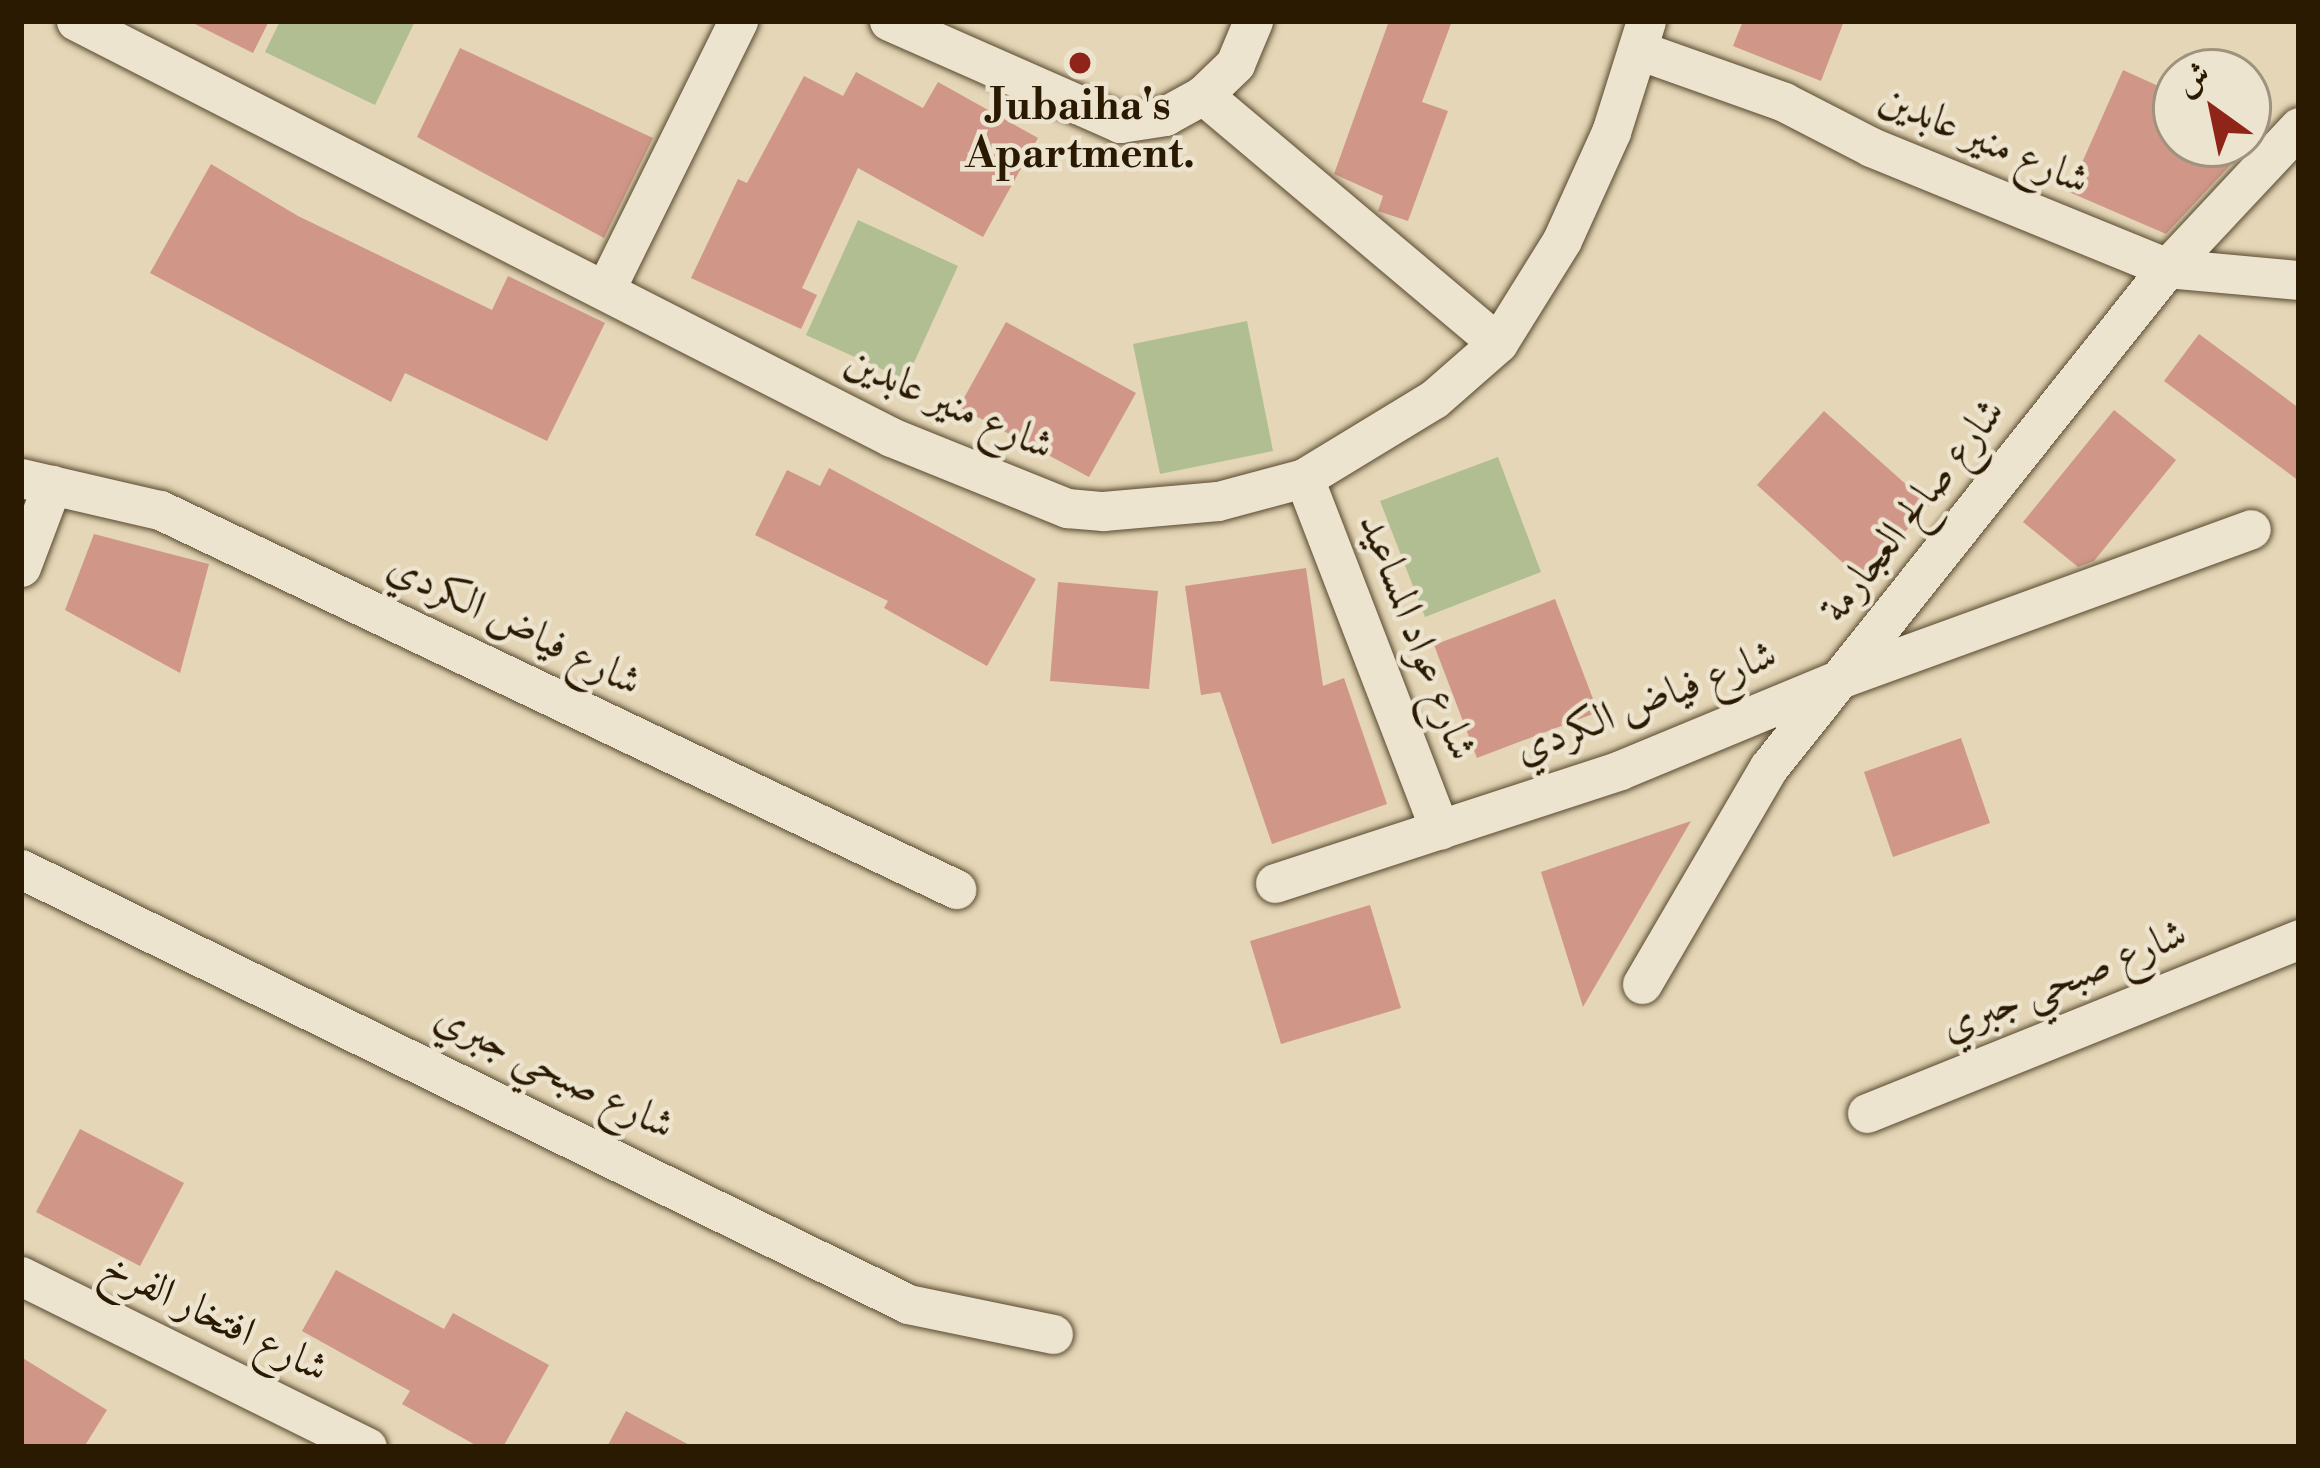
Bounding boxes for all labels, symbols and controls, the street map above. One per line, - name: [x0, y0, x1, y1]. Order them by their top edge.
- north arrow: [2152, 48, 2272, 168]
- marker: Jubaiha's Apartment.: [1067, 50, 1093, 76]
- text: ش: [2169, 54, 2219, 106]
- street label: شارع منير عابدين: [1872, 73, 2096, 207]
- place label: Jubaiha's Apartment.: [965, 82, 1195, 180]
- street label: شارع منير عابدين: [837, 336, 1061, 472]
- street label: شارع صالح العجارمة: [1810, 389, 2016, 633]
- street label: شارع عواد المساعيد: [1347, 506, 1487, 768]
- street label: شارع فياض الكردي: [379, 542, 649, 708]
- street label: شارع فياض الكردي: [1508, 630, 1784, 776]
- street label: شارع صبحي جبري: [1934, 909, 2194, 1053]
- street label: شارع صبحي جبري: [426, 992, 682, 1152]
- street label: شارع افتخار الفرخ: [94, 1242, 336, 1394]

